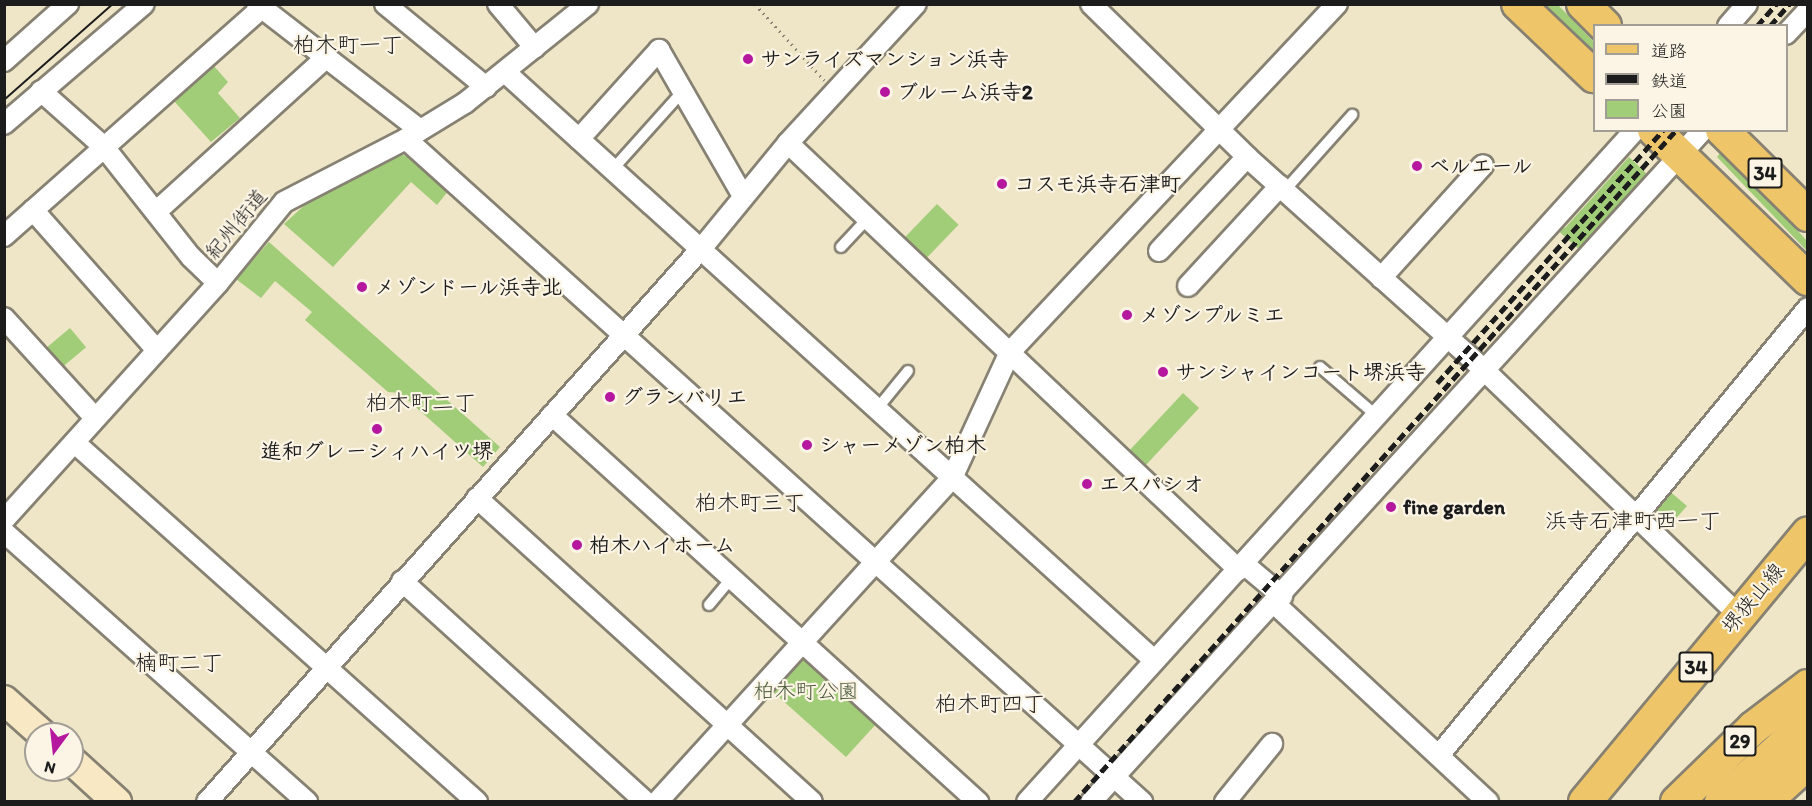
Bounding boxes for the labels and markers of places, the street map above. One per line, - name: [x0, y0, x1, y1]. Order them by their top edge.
- place label: サンライズマンション浜寺: [760, 46, 1012, 72]
- marker: サンライズマンション浜寺: [741, 52, 755, 66]
- place label: ブルーム浜寺2: [897, 79, 1035, 105]
- marker: ブルーム浜寺2: [878, 85, 892, 99]
- place label: ベルエール: [1429, 153, 1534, 179]
- marker: ベルエール: [1410, 159, 1424, 173]
- place label: コスモ浜寺石津町: [1014, 171, 1182, 197]
- marker: コスモ浜寺石津町: [995, 177, 1009, 191]
- place label: メゾンドール浜寺北: [374, 274, 563, 300]
- marker: メゾンドール浜寺北: [355, 280, 369, 294]
- place label: メゾンプルミエ: [1139, 302, 1286, 328]
- marker: メゾンプルミエ: [1120, 308, 1134, 322]
- place label: サンシャインコート堺浜寺: [1175, 359, 1427, 385]
- marker: サンシャインコート堺浜寺: [1156, 365, 1170, 379]
- place label: グランバリエ: [622, 384, 748, 410]
- marker: グランバリエ: [603, 390, 617, 404]
- marker: 進和グレーシィハイツ堺: [370, 422, 384, 436]
- place label: シャーメゾン柏木: [819, 432, 987, 458]
- place label: 進和グレーシィハイツ堺: [261, 438, 493, 464]
- marker: シャーメゾン柏木: [800, 438, 814, 452]
- place label: エスパシオ: [1099, 471, 1204, 497]
- marker: エスパシオ: [1080, 477, 1094, 491]
- place label: fine garden: [1403, 494, 1506, 520]
- marker: fine garden: [1384, 500, 1398, 514]
- place label: 柏木ハイホーム: [589, 532, 736, 558]
- marker: 柏木ハイホーム: [570, 538, 584, 552]

